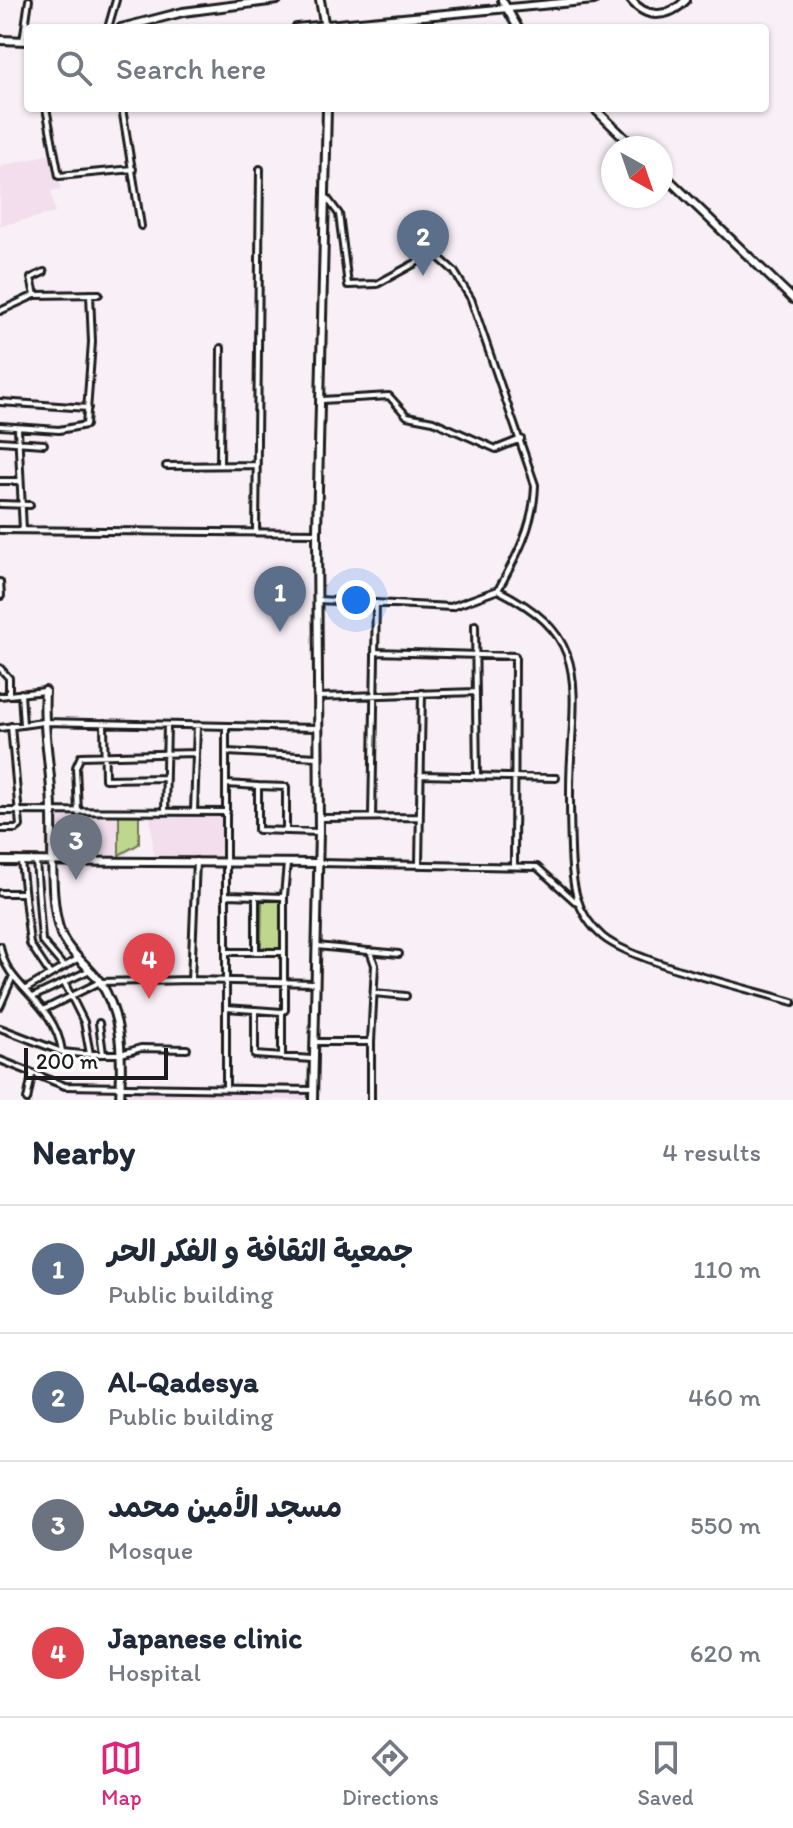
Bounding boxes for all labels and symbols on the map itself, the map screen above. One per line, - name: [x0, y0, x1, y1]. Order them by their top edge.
- north arrow: [601, 136, 673, 208]
- pin: 2: [397, 210, 449, 276]
- pin: 1: [254, 566, 306, 632]
- your location: [336, 580, 376, 620]
- pin: 3: [50, 814, 102, 880]
- pin: 4: [123, 933, 175, 999]
- scale bar: [24, 1044, 168, 1080]

